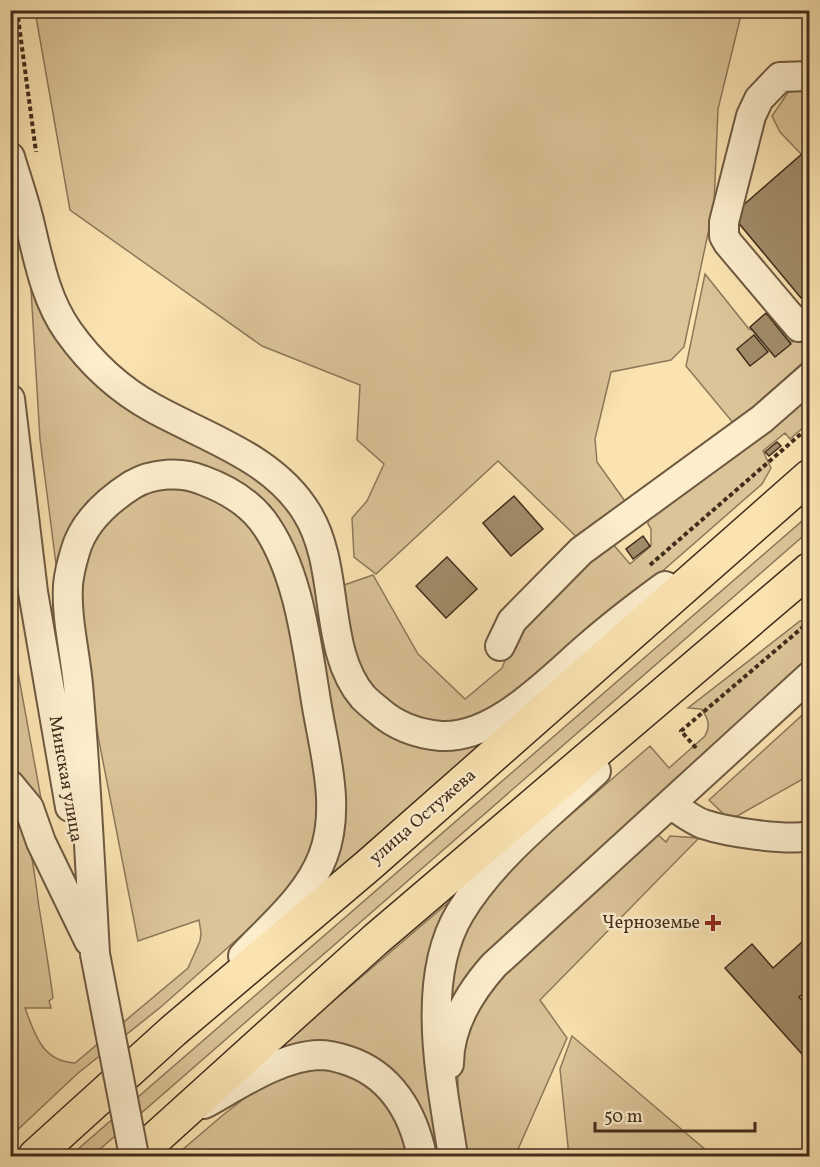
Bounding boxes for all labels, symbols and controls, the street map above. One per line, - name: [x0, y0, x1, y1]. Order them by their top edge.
- street label: Минская улица: [42, 714, 88, 844]
- street label: улица Остужева: [364, 763, 482, 871]
- place label: Черноземье: [602, 911, 700, 936]
- marker: Черноземье: [704, 914, 722, 932]
- scale bar: [595, 1095, 756, 1133]
- text: 50 m: [604, 1105, 643, 1130]

